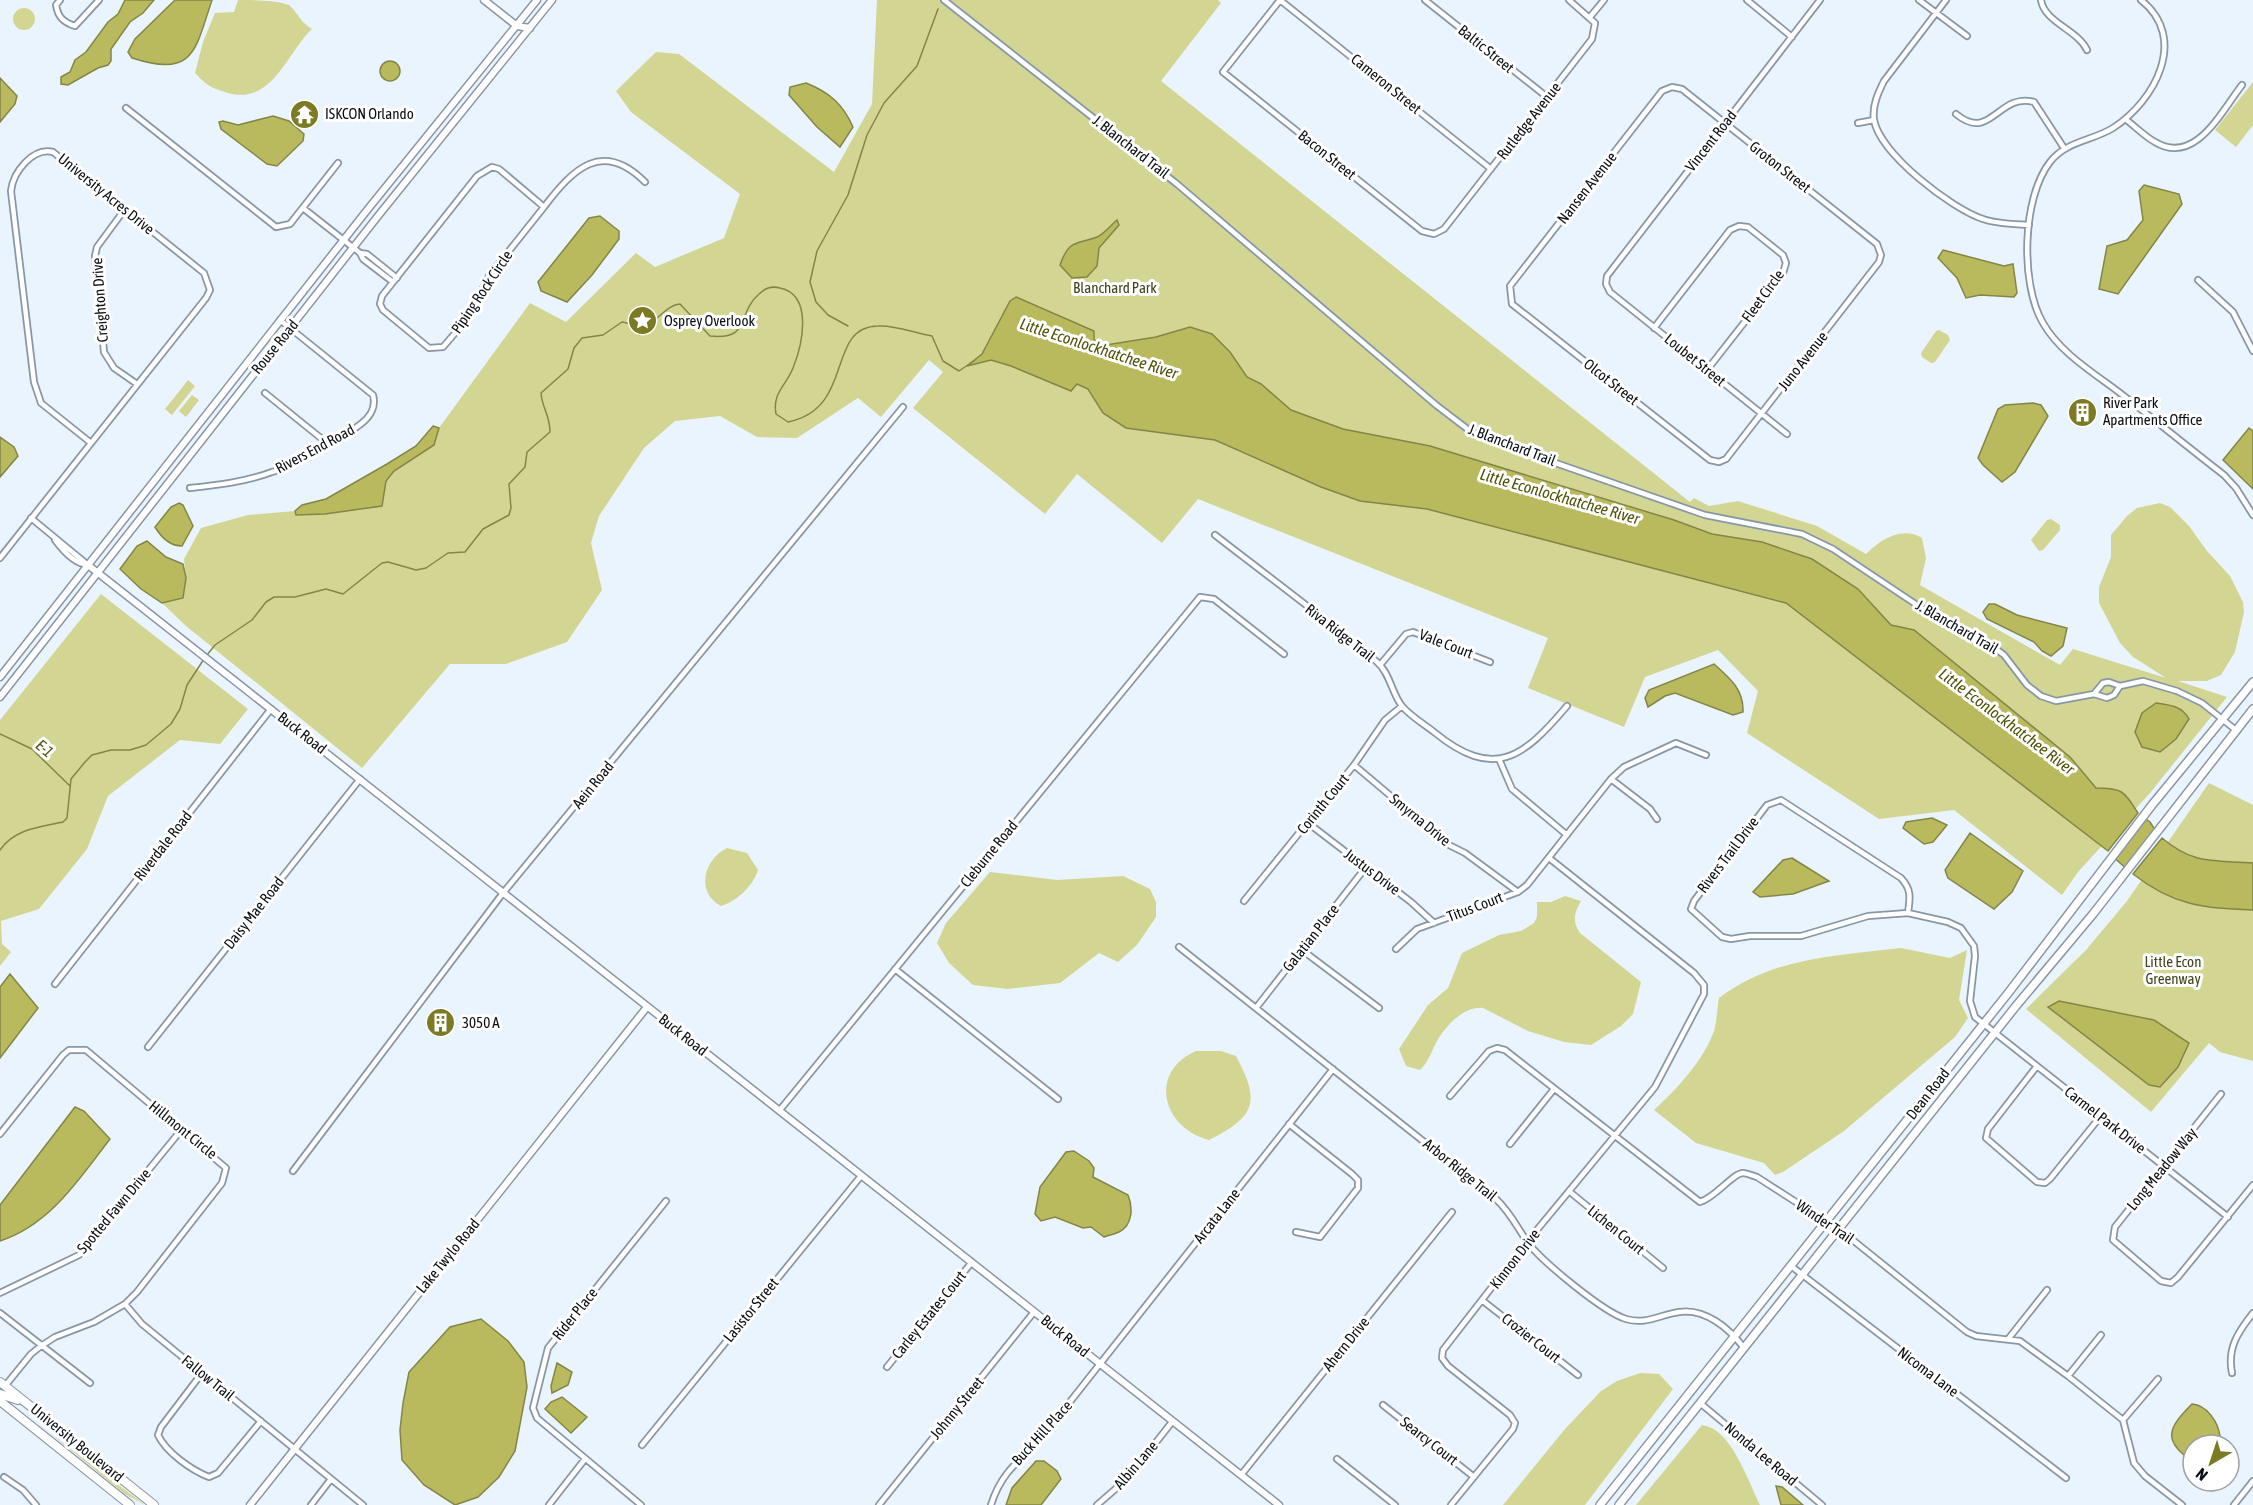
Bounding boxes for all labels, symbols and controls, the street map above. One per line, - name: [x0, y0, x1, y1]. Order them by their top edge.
- street label: Baltic Street: [1455, 21, 1517, 76]
- street label: Cameron Street: [1348, 50, 1425, 117]
- street label: Rutledge Avenue: [1493, 79, 1564, 163]
- temple icon: ISKCON Orlando: [288, 98, 320, 130]
- place label: ISKCON Orlando: [325, 105, 414, 122]
- street label: Vincent Road: [1682, 107, 1740, 175]
- street label: J. Blanchard Trail: [1090, 112, 1173, 182]
- street label: Bacon Street: [1295, 126, 1359, 183]
- street label: Groton Street: [1746, 137, 1814, 196]
- street label: Nansen Avenue: [1553, 148, 1620, 227]
- street label: University Acres Drive: [55, 150, 158, 238]
- street label: Piping Rock Circle: [448, 247, 516, 336]
- street label: Creighton Drive: [88, 257, 111, 343]
- street label: Fleet Circle: [1738, 266, 1787, 325]
- park label: Blanchard Park: [1073, 279, 1157, 296]
- place icon: Osprey Overlook: [627, 305, 659, 337]
- place label: Osprey Overlook: [664, 312, 755, 329]
- water label: Little Econlockhatchee River: [1018, 314, 1181, 382]
- street label: Rouse Road: [248, 316, 302, 377]
- street label: Juno Avenue: [1774, 328, 1831, 393]
- street label: Loubet Street: [1661, 330, 1729, 389]
- street label: Olcot Street: [1581, 355, 1642, 408]
- place label: River Park Apartments Office: [2103, 394, 2202, 428]
- building icon: River Park Apartments Office: [2066, 396, 2098, 428]
- street label: J. Blanchard Trail: [1466, 420, 1558, 469]
- street label: Rivers End Road: [272, 421, 357, 476]
- water label: Little Econlockhatchee River: [1478, 465, 1643, 528]
- street label: J. Blanchard Trail: [1913, 596, 2001, 657]
- street label: Riva Ridge Trail: [1302, 600, 1378, 665]
- street label: Vale Court: [1417, 626, 1475, 662]
- water label: Little Econlockhatchee River: [1936, 664, 2079, 779]
- street label: Buck Road: [275, 708, 330, 757]
- water label: E-1: [32, 735, 58, 761]
- street label: Aein Road: [569, 758, 617, 812]
- street label: Corinth Court: [1293, 770, 1352, 837]
- street label: Smyrna Drive: [1387, 790, 1454, 849]
- street label: Riverdale Road: [130, 808, 195, 884]
- street label: Rivers Trail Drive: [1693, 813, 1762, 896]
- street label: Cleburne Road: [957, 817, 1021, 890]
- street label: Justus Drive: [1341, 845, 1404, 898]
- street label: Daisy Mae Road: [220, 873, 287, 952]
- street label: Titus Court: [1445, 888, 1505, 925]
- street label: Galatian Place: [1279, 901, 1342, 975]
- park label: Little Econ Greenway: [2145, 953, 2201, 987]
- building icon: 3050 A: [425, 1007, 457, 1039]
- street label: Buck Road: [656, 1010, 711, 1059]
- place label: 3050 A: [462, 1014, 500, 1031]
- street label: Dean Road: [1902, 1065, 1953, 1123]
- street label: Carmel Park Drive: [2061, 1083, 2149, 1157]
- street label: Hillmont Circle: [146, 1097, 221, 1162]
- street label: Long Meadow Way: [2123, 1124, 2200, 1213]
- street label: Arbor Ridge Trail: [1420, 1135, 1501, 1204]
- street label: Spotted Fawn Drive: [73, 1165, 154, 1256]
- street label: Arcata Lane: [1190, 1185, 1243, 1246]
- street label: Winder Trail: [1793, 1196, 1857, 1247]
- street label: Lichen Court: [1585, 1202, 1648, 1258]
- street label: Lake Twylo Road: [412, 1215, 483, 1296]
- street label: Kinnon Drive: [1486, 1225, 1543, 1292]
- street label: Carley Estates Court: [888, 1267, 969, 1362]
- street label: Lasistor Street: [720, 1274, 782, 1345]
- street label: Rider Place: [548, 1284, 601, 1343]
- street label: Crozier Court: [1499, 1309, 1564, 1366]
- street label: Buck Road: [1038, 1311, 1093, 1360]
- street label: Ahern Drive: [1319, 1313, 1373, 1374]
- street label: Nicoma Lane: [1895, 1343, 1962, 1400]
- street label: Fallow Trail: [179, 1351, 238, 1404]
- street label: Johnny Street: [926, 1373, 987, 1442]
- street label: Buck Hill Place: [1008, 1397, 1075, 1469]
- street label: University Boulevard: [27, 1400, 127, 1485]
- street label: Searcy Court: [1397, 1413, 1461, 1468]
- street label: Nonda Lee Road: [1722, 1418, 1801, 1489]
- north arrow: [2181, 1433, 2241, 1493]
- street label: Albin Lane: [1110, 1437, 1161, 1492]
- text: N: [2192, 1465, 2211, 1485]

